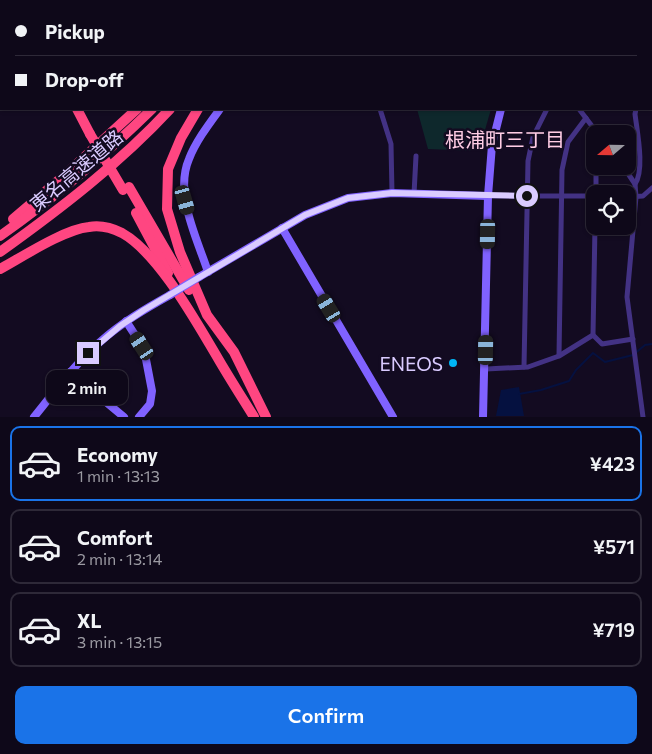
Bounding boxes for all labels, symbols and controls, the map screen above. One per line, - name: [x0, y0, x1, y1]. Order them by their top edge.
- text: Pickup: [45, 20, 105, 43]
- text: Drop-off: [45, 68, 124, 91]
- street label: 東名高速道路: [25, 125, 127, 215]
- north arrow: [586, 125, 636, 175]
- map controls: [586, 125, 636, 235]
- district label: 根浦町三丁目: [445, 127, 565, 151]
- car: [173, 184, 196, 216]
- route start: [516, 185, 538, 207]
- button: locate: [586, 185, 636, 235]
- car: [480, 219, 495, 249]
- car: [314, 291, 343, 325]
- car: [127, 329, 156, 363]
- car: [478, 335, 493, 365]
- route end: [77, 342, 99, 364]
- place label: ENEOS: [379, 352, 443, 375]
- marker: ENEOS: [447, 357, 459, 369]
- callout: 2 min: [47, 370, 129, 406]
- text: 2 min: [67, 378, 107, 397]
- icon: car: [17, 441, 62, 486]
- text: Economy: [77, 443, 158, 466]
- text: ¥423: [590, 452, 635, 475]
- text: 1 min · 13:13: [77, 466, 160, 485]
- icon: car: [17, 524, 62, 569]
- text: Comfort: [77, 526, 153, 549]
- text: ¥571: [593, 535, 635, 558]
- text: 2 min · 13:14: [77, 549, 162, 568]
- icon: car: [17, 607, 62, 652]
- text: XL: [77, 609, 102, 632]
- text: ¥719: [592, 618, 635, 641]
- text: 3 min · 13:15: [77, 632, 162, 651]
- button: Confirm: [15, 686, 637, 744]

